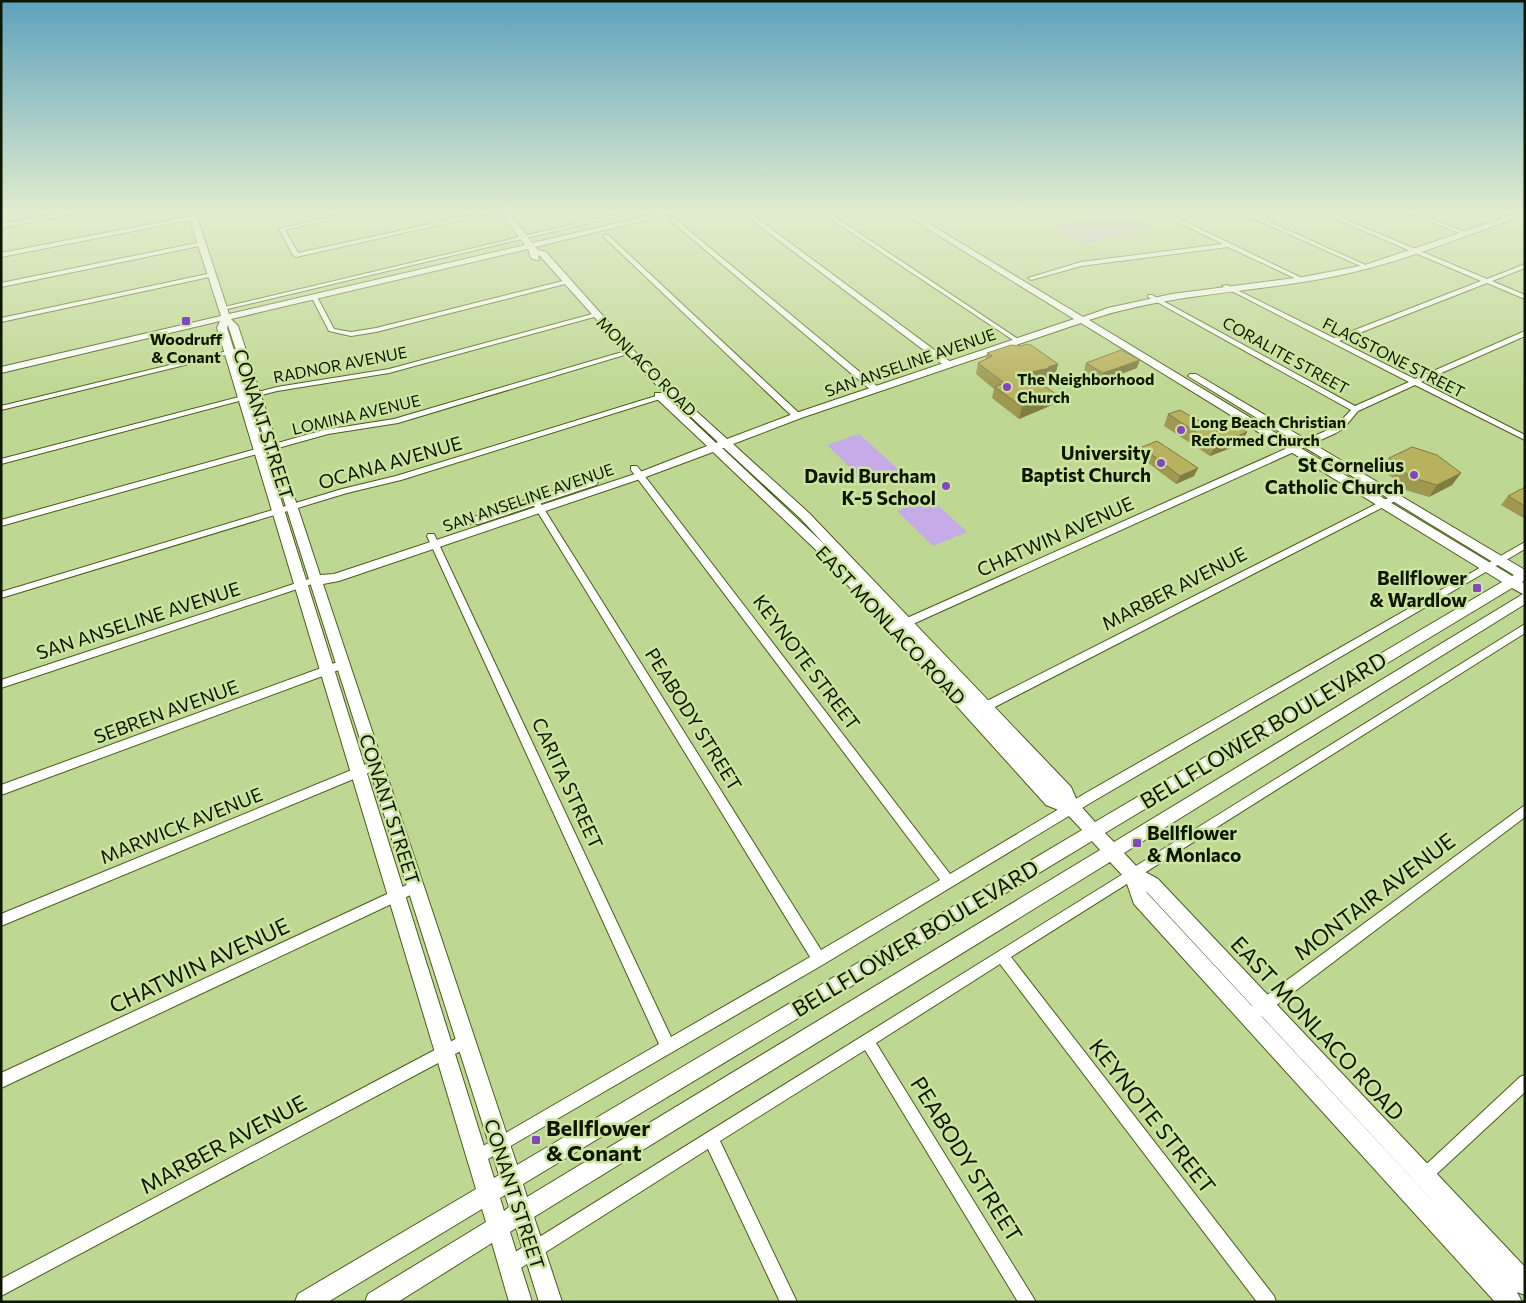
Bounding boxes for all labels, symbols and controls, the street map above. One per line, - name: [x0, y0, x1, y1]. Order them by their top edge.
- street label: MONLACO ROAD: [593, 312, 701, 420]
- street label: CORALITE STREET: [1219, 312, 1353, 398]
- street label: FLAGSTONE STREET: [1320, 313, 1468, 401]
- marker: Woodruff & Conant: [180, 315, 192, 327]
- street label: SAN ANSELINE AVENUE: [822, 324, 998, 400]
- place label: Woodruff & Conant: [150, 329, 223, 366]
- street label: RADNOR AVENUE: [271, 342, 409, 386]
- street label: CONANT STREET: [229, 346, 299, 502]
- place label: The Neighborhood Church: [1017, 369, 1154, 406]
- marker: The Neighborhood Church: [1001, 381, 1013, 393]
- street label: LOMINA AVENUE: [290, 390, 422, 438]
- place label: Long Beach Christian Reformed Church: [1191, 412, 1346, 449]
- marker: Long Beach Christian Reformed Church: [1175, 424, 1187, 436]
- street label: OCANA AVENUE: [316, 431, 464, 493]
- place label: University Baptist Church: [1021, 441, 1152, 486]
- place label: St Cornelius Catholic Church: [1265, 453, 1404, 498]
- marker: University Baptist Church: [1155, 457, 1167, 469]
- street label: SAN ANSELINE AVENUE: [440, 459, 616, 535]
- place label: David Burcham K-5 School: [804, 464, 936, 509]
- marker: St Cornelius Catholic Church: [1408, 469, 1420, 481]
- marker: David Burcham K-5 School: [940, 480, 952, 492]
- street label: CHATWIN AVENUE: [973, 491, 1137, 581]
- street label: EAST MONLACO ROAD: [811, 541, 971, 709]
- street label: MARBER AVENUE: [1098, 542, 1250, 634]
- place label: Bellflower & Wardlow: [1369, 566, 1467, 611]
- street label: SAN ANSELINE AVENUE: [33, 576, 243, 664]
- marker: Bellflower & Wardlow: [1471, 582, 1483, 594]
- street label: KEYNOTE STREET: [749, 590, 865, 734]
- street label: PEABODY STREET: [641, 643, 747, 795]
- street label: BELLFLOWER BOULEVARD: [1135, 646, 1391, 814]
- street label: SEBREN AVENUE: [91, 674, 241, 748]
- street label: CARITA STREET: [528, 714, 608, 852]
- street label: CONANT STREET: [355, 731, 425, 887]
- street label: MARWICK AVENUE: [96, 782, 266, 868]
- place label: Bellflower & Monlaco: [1147, 821, 1241, 866]
- street label: MONTAIR AVENUE: [1288, 826, 1460, 966]
- marker: Bellflower & Monlaco: [1131, 837, 1143, 849]
- street label: BELLFLOWER BOULEVARD: [787, 854, 1043, 1022]
- street label: CHATWIN AVENUE: [105, 911, 293, 1019]
- street label: EAST MONLACO ROAD: [1226, 930, 1410, 1126]
- street label: KEYNOTE STREET: [1084, 1033, 1222, 1199]
- street label: PEABODY STREET: [905, 1071, 1029, 1247]
- street label: MARBER AVENUE: [135, 1089, 311, 1199]
- place label: Bellflower & Conant: [546, 1114, 650, 1166]
- street label: CONANT STREET: [480, 1116, 550, 1272]
- marker: Bellflower & Conant: [530, 1134, 542, 1146]

